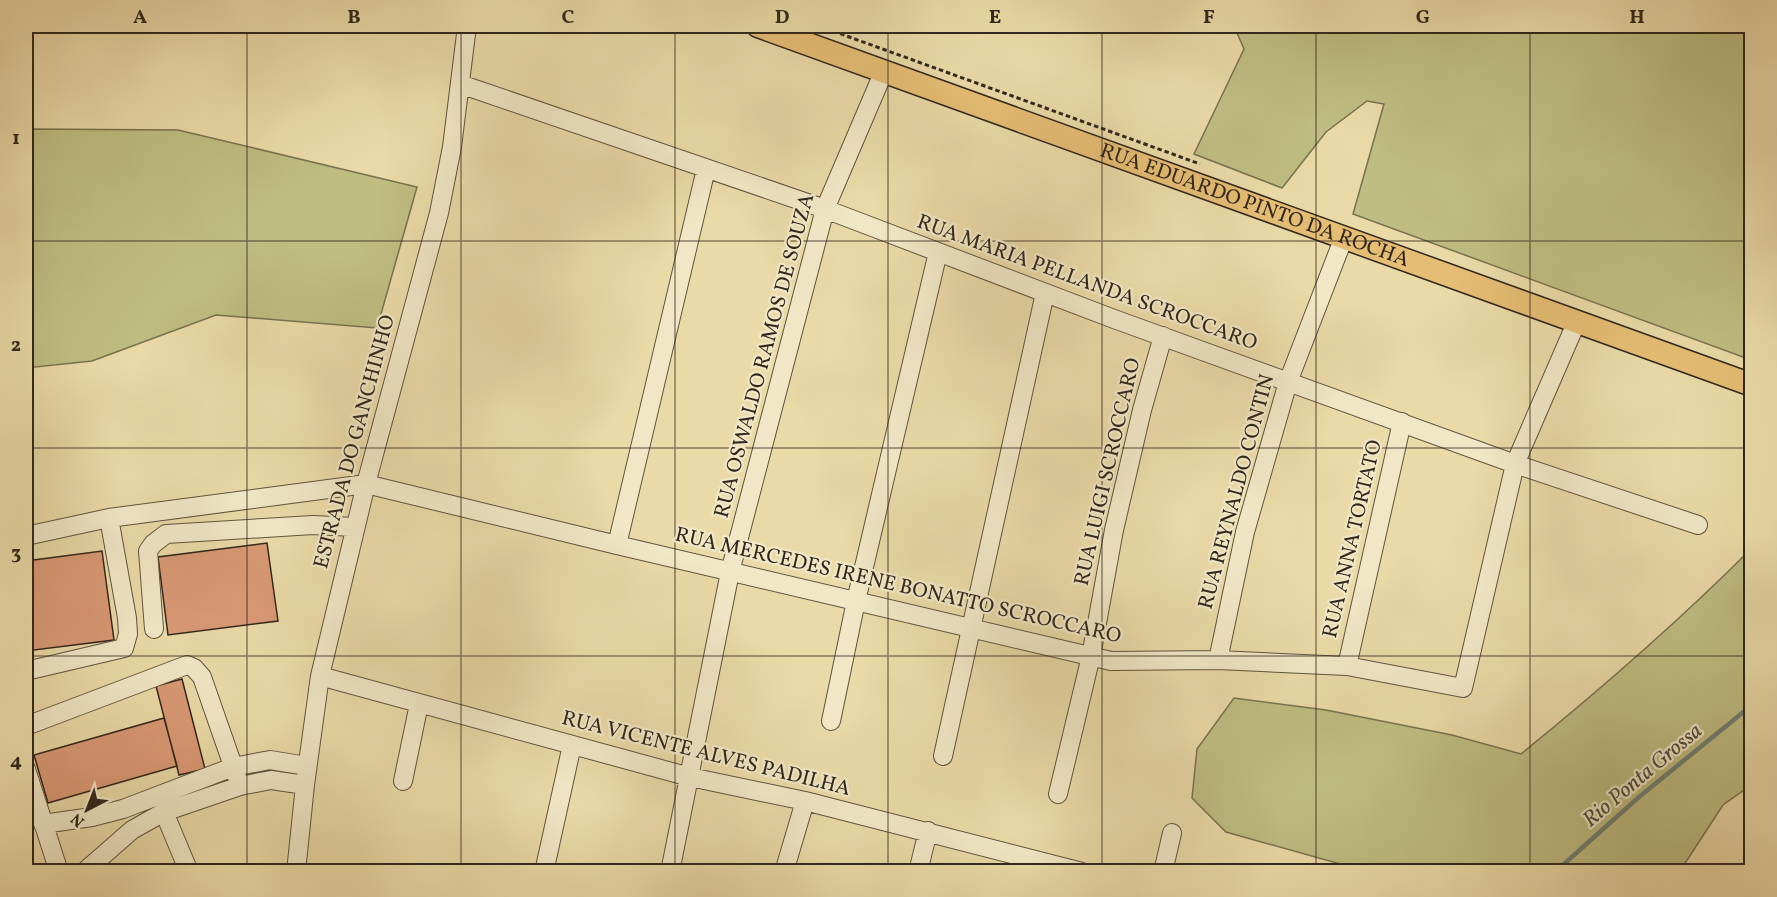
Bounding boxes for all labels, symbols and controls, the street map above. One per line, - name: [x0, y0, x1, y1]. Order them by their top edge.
- text: A: [133, 4, 147, 32]
- text: B: [347, 4, 361, 32]
- text: C: [562, 4, 575, 32]
- text: D: [775, 4, 789, 32]
- text: E: [989, 4, 1001, 32]
- text: F: [1203, 4, 1215, 32]
- text: G: [1416, 4, 1430, 32]
- text: H: [1629, 4, 1645, 32]
- text: 1: [12, 125, 20, 153]
- street label: RUA EDUARDO PINTO DA ROCHA: [1096, 136, 1414, 275]
- street label: RUA OSWALDO RAMOS DE SOUZA: [708, 190, 822, 521]
- street label: RUA MARIA PELLANDA SCROCCARO: [913, 208, 1261, 358]
- street label: ESTRADA DO GANCHINHO: [307, 312, 403, 572]
- text: 2: [11, 332, 21, 360]
- street label: RUA LUIGI SCROCCARO: [1068, 355, 1148, 589]
- street label: RUA REYNALDO CONTIN: [1192, 371, 1282, 613]
- street label: RUA ANNA TORTATO: [1316, 437, 1390, 641]
- street label: RUA MERCEDES IRENE BONATTO SCROCCARO: [672, 520, 1124, 652]
- text: 3: [11, 540, 21, 568]
- street label: RUA VICENTE ALVES PADILHA: [558, 704, 854, 804]
- water label: Rio Ponta Grossa: [1576, 717, 1710, 835]
- text: 4: [10, 748, 22, 776]
- north arrow: [57, 780, 117, 840]
- text: N: [66, 807, 90, 832]

